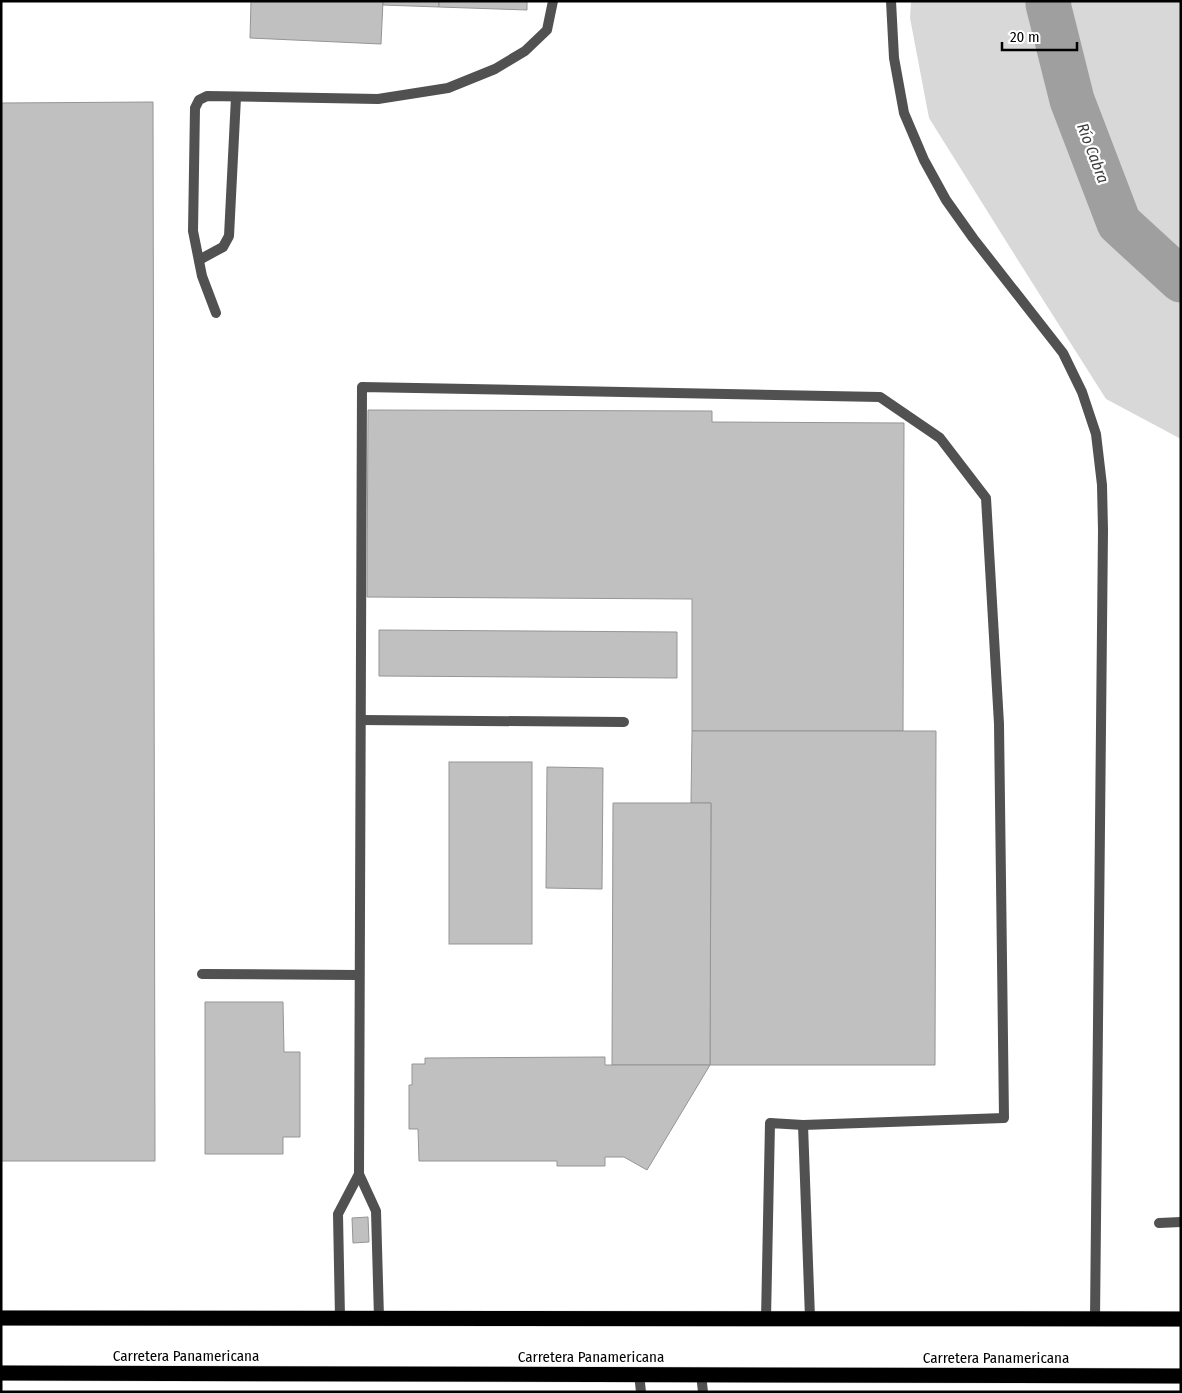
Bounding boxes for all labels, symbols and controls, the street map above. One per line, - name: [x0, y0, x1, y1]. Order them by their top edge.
- scale bar: [1002, 20, 1077, 52]
- text: 20 m: [1010, 28, 1040, 46]
- water label: Río Cabra: [1073, 120, 1113, 186]
- street label: Carretera Panamericana: [113, 1347, 259, 1365]
- street label: Carretera Panamericana: [518, 1348, 664, 1366]
- street label: Carretera Panamericana: [923, 1349, 1069, 1367]

